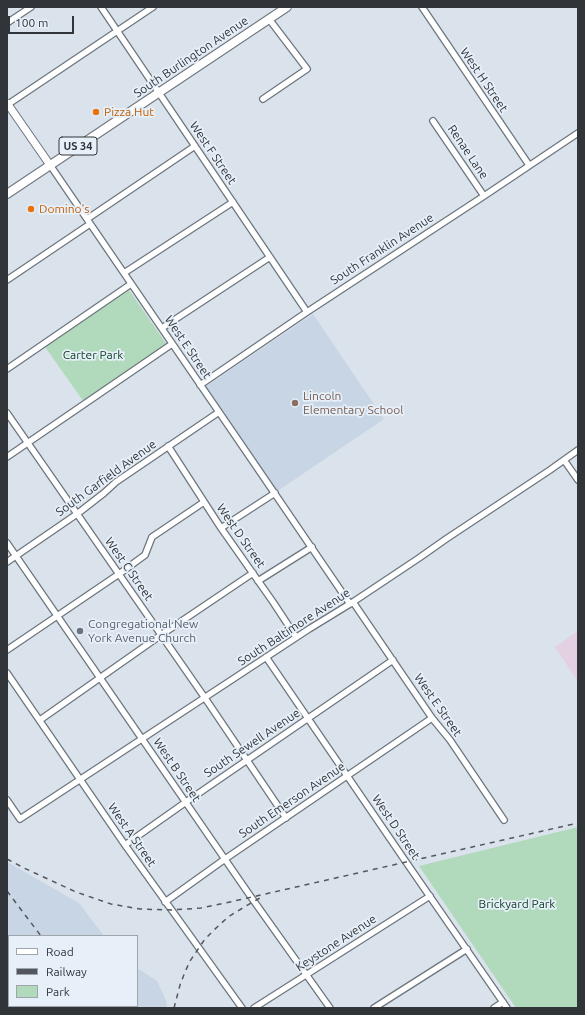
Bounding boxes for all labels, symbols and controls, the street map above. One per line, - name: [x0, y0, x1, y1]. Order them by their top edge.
- scale bar: [10, 8, 76, 34]
- street label: South Burlington Avenue: [131, 13, 251, 101]
- text: 100 m: [15, 16, 48, 29]
- street label: West H Street: [457, 45, 511, 115]
- place label: Pizza Hut: [104, 105, 154, 119]
- marker: Pizza Hut: [91, 107, 101, 117]
- street label: West F Street: [187, 119, 239, 187]
- street label: Renae Lane: [445, 122, 491, 182]
- road number: US 34: [59, 137, 97, 155]
- place label: Domino's: [39, 202, 89, 216]
- marker: Domino's: [26, 204, 36, 214]
- street label: South Franklin Avenue: [328, 210, 436, 288]
- street label: West E Street: [162, 313, 214, 381]
- park label: Carter Park: [63, 348, 123, 362]
- place label: Lincoln Elementary School: [303, 389, 403, 417]
- marker: Lincoln Elementary School: [290, 398, 300, 408]
- street label: South Garfield Avenue: [53, 437, 159, 519]
- street label: West D Street: [214, 501, 268, 571]
- street label: West C Street: [102, 535, 156, 603]
- street label: South Baltimore Avenue: [235, 585, 353, 669]
- place label: Congregational New York Avenue Church: [88, 617, 198, 645]
- marker: Congregational New York Avenue Church: [75, 626, 85, 636]
- street label: West E Street: [411, 671, 465, 739]
- street label: South Sewell Avenue: [201, 705, 303, 781]
- street label: West B Street: [150, 735, 204, 805]
- street label: South Emerson Avenue: [236, 759, 348, 841]
- street label: West D Street: [369, 792, 423, 862]
- street label: West A Street: [105, 800, 159, 870]
- park label: Brickyard Park: [479, 897, 555, 911]
- street label: Keystone Avenue: [293, 912, 379, 974]
- legend: [8, 935, 138, 1007]
- text: Road: [46, 945, 74, 958]
- text: Railway: [46, 965, 87, 978]
- text: Park: [46, 985, 70, 998]

